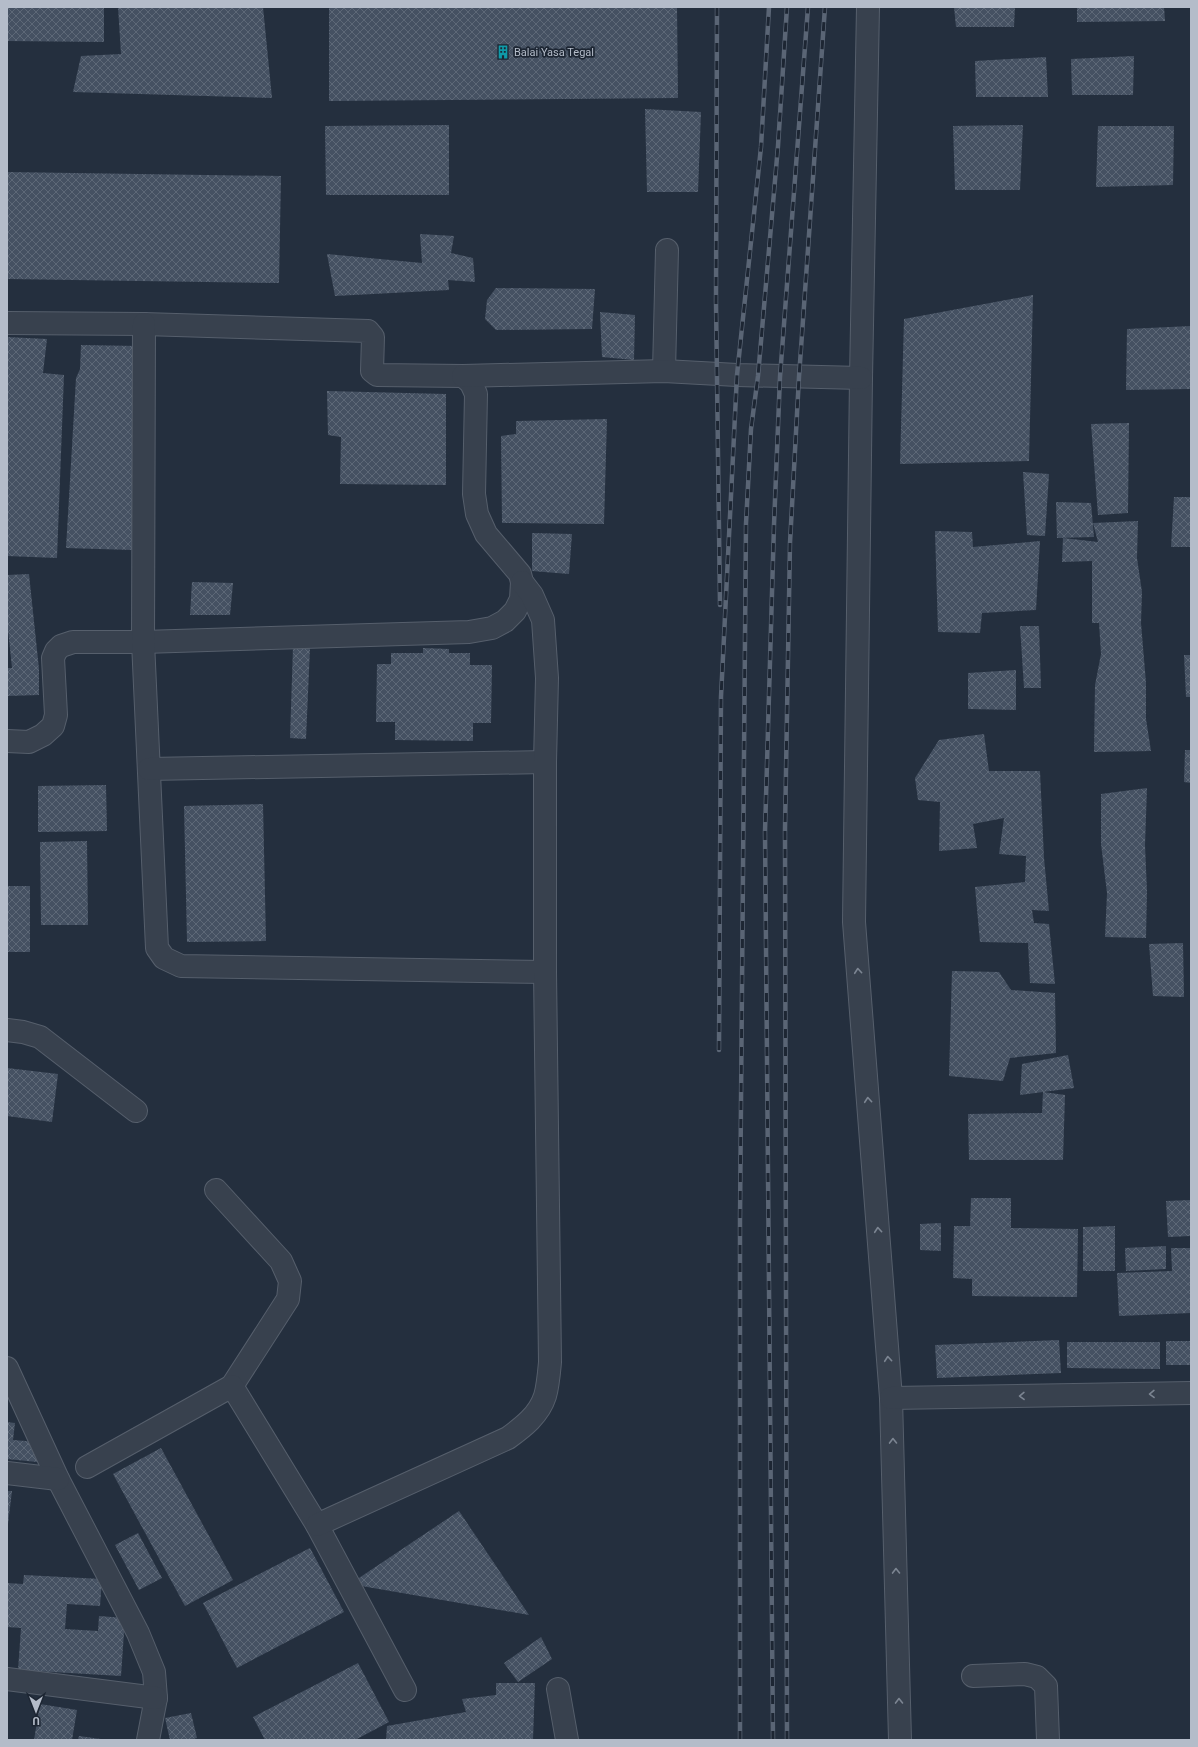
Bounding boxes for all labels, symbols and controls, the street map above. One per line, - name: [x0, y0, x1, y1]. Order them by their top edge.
- building icon: Balai Yasa Tegal: [495, 44, 511, 60]
- place label: Balai Yasa Tegal: [514, 46, 594, 59]
- one-way arrow: [853, 968, 862, 974]
- one-way arrow: [863, 1097, 872, 1103]
- one-way arrow: [874, 1227, 883, 1233]
- one-way arrow: [884, 1356, 893, 1363]
- one-way arrow: [1149, 1390, 1155, 1398]
- one-way arrow: [1019, 1392, 1025, 1400]
- one-way arrow: [888, 1438, 897, 1444]
- one-way arrow: [892, 1568, 900, 1574]
- north arrow: [16, 1691, 56, 1731]
- one-way arrow: [895, 1698, 903, 1704]
- text: U: [32, 1714, 40, 1727]

